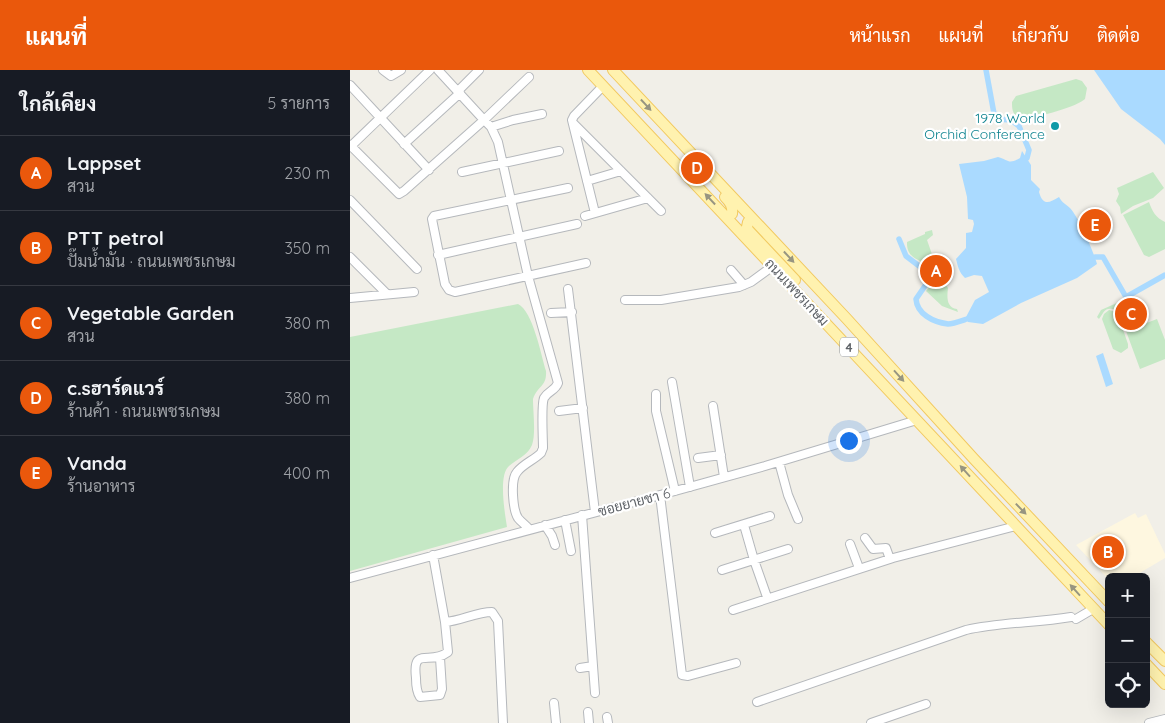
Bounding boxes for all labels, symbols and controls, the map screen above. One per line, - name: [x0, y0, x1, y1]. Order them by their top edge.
- text: แผนที่: [25, 21, 87, 51]
- text: หน้าแรก: [849, 24, 911, 47]
- text: แผนที่: [939, 24, 983, 47]
- text: เกี่ยวกับ: [1011, 24, 1069, 47]
- text: ติดต่อ: [1097, 24, 1140, 47]
- text: ใกล้เคียง: [20, 90, 96, 116]
- text: 5 รายการ: [268, 93, 330, 113]
- one-way arrow: [640, 99, 652, 111]
- place label: 1978 World Orchid Conference: [924, 109, 1045, 143]
- marker: 1978 World Orchid Conference: [1049, 120, 1061, 132]
- pin: D: [681, 149, 713, 187]
- text: Lappset: [67, 151, 142, 175]
- text: A: [31, 163, 41, 183]
- text: 230 m: [284, 163, 330, 183]
- text: สวน: [67, 176, 95, 196]
- one-way arrow: [704, 194, 716, 206]
- pin: E: [1079, 206, 1111, 244]
- text: PTT petrol: [67, 226, 164, 250]
- text: B: [31, 238, 41, 258]
- text: 350 m: [284, 238, 330, 258]
- text: ปั๊มน้ำมัน · ถนนเพชรเกษม: [67, 251, 236, 271]
- one-way arrow: [783, 251, 795, 263]
- pin: A: [920, 252, 952, 290]
- street label: ถนนเพชรเกษม: [761, 254, 833, 330]
- pin: C: [1115, 295, 1147, 333]
- text: Vegetable Garden: [67, 301, 234, 325]
- text: C: [31, 313, 41, 333]
- text: 380 m: [284, 313, 330, 333]
- text: สวน: [67, 326, 95, 346]
- road number: 4: [840, 338, 858, 356]
- one-way arrow: [893, 370, 905, 382]
- text: c.sฮาร์ดแวร์: [67, 376, 164, 400]
- text: D: [30, 388, 42, 408]
- text: 380 m: [284, 388, 330, 408]
- text: ร้านค้า · ถนนเพชรเกษม: [67, 401, 220, 421]
- your location: [836, 428, 862, 454]
- text: Vanda: [67, 451, 127, 475]
- text: E: [31, 463, 41, 483]
- text: 400 m: [284, 463, 330, 483]
- one-way arrow: [959, 465, 971, 477]
- text: ร้านอาหาร: [67, 476, 136, 496]
- street label: ซอยยายชา 6: [596, 484, 673, 520]
- one-way arrow: [1015, 502, 1027, 514]
- pin: B: [1092, 533, 1124, 571]
- map controls: [1105, 573, 1150, 708]
- button: +: [1105, 573, 1150, 618]
- one-way arrow: [1070, 583, 1081, 596]
- button: −: [1105, 618, 1150, 663]
- button: locate: [1105, 663, 1150, 708]

